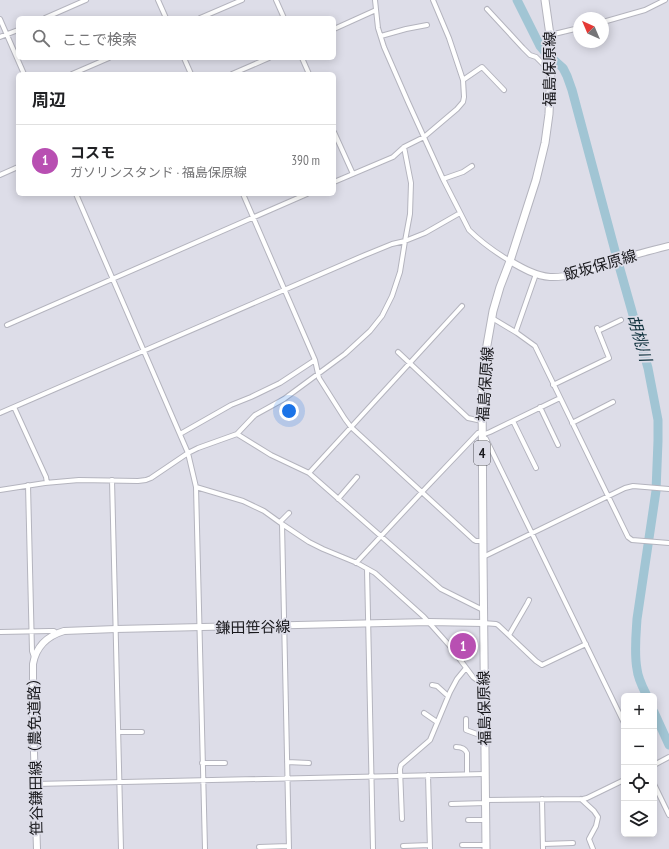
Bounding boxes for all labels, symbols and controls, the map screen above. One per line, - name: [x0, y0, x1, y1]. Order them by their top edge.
- north arrow: [573, 12, 609, 48]
- search box: [16, 16, 336, 60]
- icon: search: [30, 27, 52, 49]
- text: ここで検索: [62, 30, 137, 49]
- street label: 福島保原線: [540, 31, 559, 107]
- text: 周辺: [32, 89, 66, 111]
- text: コスモ: [70, 143, 115, 162]
- text: 1: [42, 152, 48, 169]
- text: 390 m: [291, 152, 320, 169]
- text: ガソリンスタンド · 福島保原線: [70, 164, 247, 181]
- street label: 飯坂保原線: [561, 246, 639, 284]
- water label: 胡桃川: [624, 312, 657, 366]
- street label: 福島保原線: [473, 346, 497, 422]
- your location: [279, 401, 299, 421]
- road number: 4: [474, 441, 490, 465]
- street label: 鎌田笹谷線: [215, 617, 291, 637]
- pin: 1: [450, 631, 476, 661]
- street label: 笹谷鎌田線（農免道路）: [24, 670, 46, 836]
- street label: 福島保原線: [474, 670, 494, 746]
- map controls: [621, 693, 657, 837]
- button: +: [621, 693, 657, 729]
- button: −: [621, 729, 657, 765]
- button: locate: [621, 765, 657, 801]
- button: layers: [621, 801, 657, 837]

